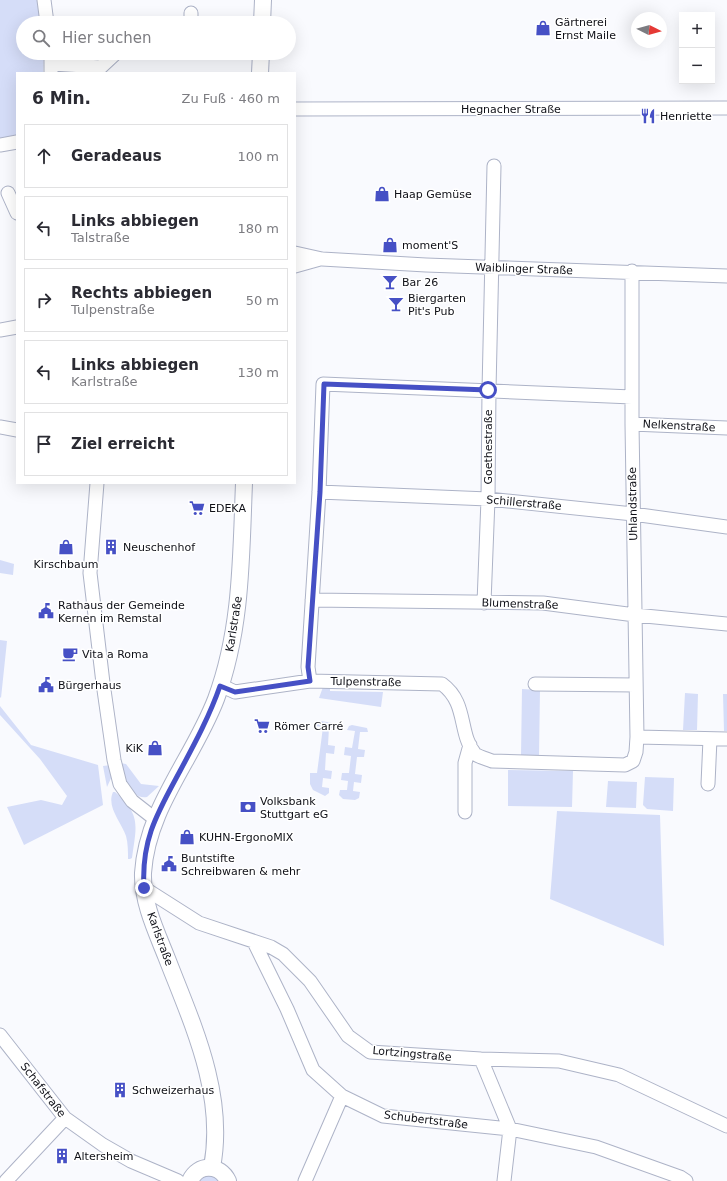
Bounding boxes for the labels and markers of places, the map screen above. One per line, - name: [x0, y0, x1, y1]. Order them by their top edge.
- place label: Gärtnerei Ernst Maile: [555, 16, 616, 42]
- shop icon: Gärtnerei Ernst Maile: [534, 19, 552, 37]
- restaurant icon: Henriette: [639, 107, 657, 125]
- place label: Henriette: [660, 110, 712, 123]
- shop icon: Haap Gemüse: [373, 185, 391, 203]
- place label: Haap Gemüse: [394, 188, 472, 201]
- shop icon: moment'S: [381, 236, 399, 254]
- place label: moment'S: [402, 239, 458, 252]
- bar icon: Bar 26: [381, 273, 399, 291]
- place label: Bar 26: [402, 276, 438, 289]
- place label: Biergarten Pit's Pub: [408, 292, 466, 318]
- bar icon: Biergarten Pit's Pub: [387, 295, 405, 313]
- supermarket icon: EDEKA: [188, 499, 206, 517]
- place label: EDEKA: [209, 502, 246, 515]
- shop icon: Kirschbaum: [57, 538, 75, 556]
- building icon: Neuschenhof: [102, 538, 120, 556]
- place label: Neuschenhof: [123, 541, 196, 554]
- place label: Kirschbaum: [34, 558, 98, 571]
- place label: Rathaus der Gemeinde Kernen im Remstal: [58, 599, 185, 625]
- public building icon: Rathaus der Gemeinde Kernen im Remstal: [37, 602, 55, 620]
- cafe icon: Vita a Roma: [61, 645, 79, 663]
- place label: Vita a Roma: [82, 648, 148, 661]
- public building icon: Bürgerhaus: [37, 676, 55, 694]
- place label: Bürgerhaus: [58, 679, 122, 692]
- supermarket icon: Römer Carré: [253, 717, 271, 735]
- place label: Römer Carré: [274, 720, 343, 733]
- shop icon: KiK: [146, 739, 164, 757]
- place label: KiK: [126, 742, 144, 755]
- place label: Volksbank Stuttgart eG: [260, 795, 328, 821]
- bank icon: Volksbank Stuttgart eG: [239, 798, 257, 816]
- shop icon: KUHN-ErgonoMIX: [178, 828, 196, 846]
- place label: KUHN-ErgonoMIX: [199, 831, 294, 844]
- place label: Buntstifte Schreibwaren & mehr: [181, 852, 301, 878]
- public building icon: Buntstifte Schreibwaren & mehr: [160, 855, 178, 873]
- building icon: Schweizerhaus: [111, 1081, 129, 1099]
- place label: Schweizerhaus: [132, 1084, 214, 1097]
- building icon: Altersheim: [53, 1147, 71, 1165]
- place label: Altersheim: [74, 1150, 133, 1163]

